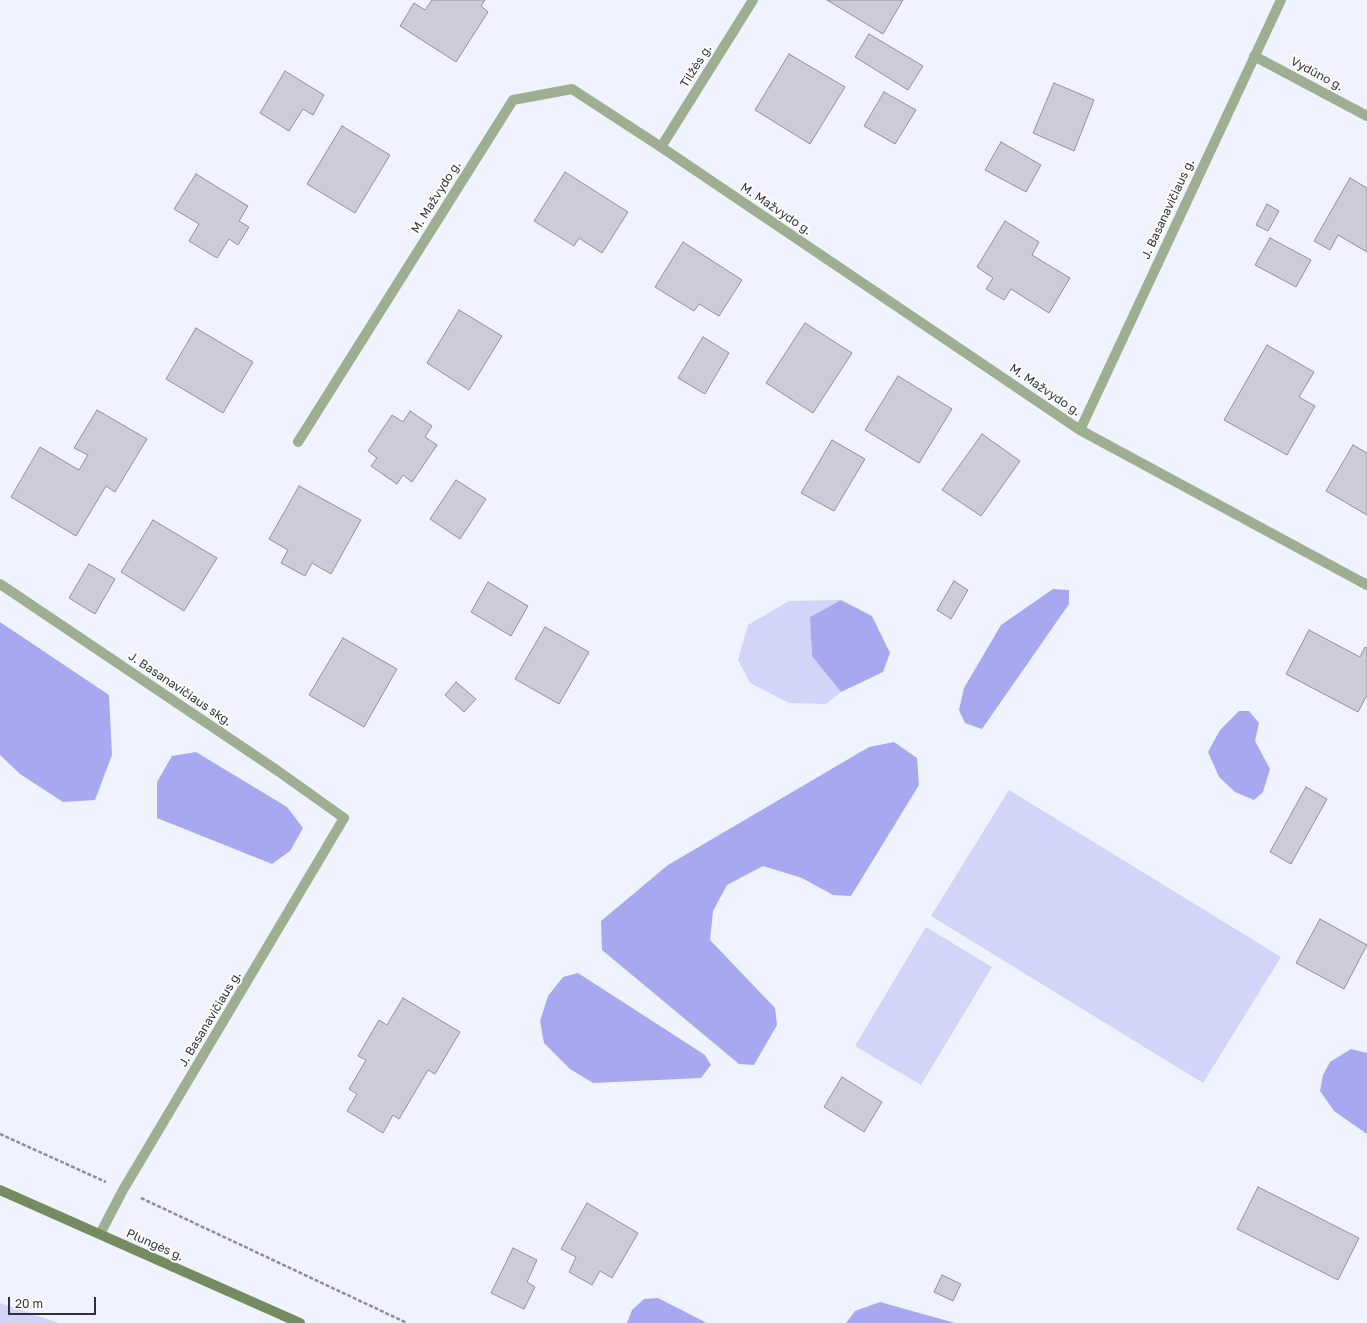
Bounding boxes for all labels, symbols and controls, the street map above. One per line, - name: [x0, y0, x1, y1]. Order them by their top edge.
- street label: Tilžės g.: [677, 42, 715, 90]
- street label: Vydūno g.: [1288, 54, 1346, 94]
- street label: J. Basanavičiaus g.: [1138, 157, 1198, 261]
- street label: M. Mažvydo g.: [408, 158, 464, 236]
- street label: M. Mažvydo g.: [738, 180, 814, 238]
- street label: M. Mažvydo g.: [1007, 361, 1083, 419]
- street label: J. Basanavičiaus skg.: [126, 649, 234, 729]
- street label: J. Basanavičiaus g.: [176, 969, 244, 1069]
- street label: Plungės g.: [124, 1226, 186, 1264]
- scale bar: [10, 1289, 98, 1315]
- text: 20 m: [15, 1296, 43, 1311]

